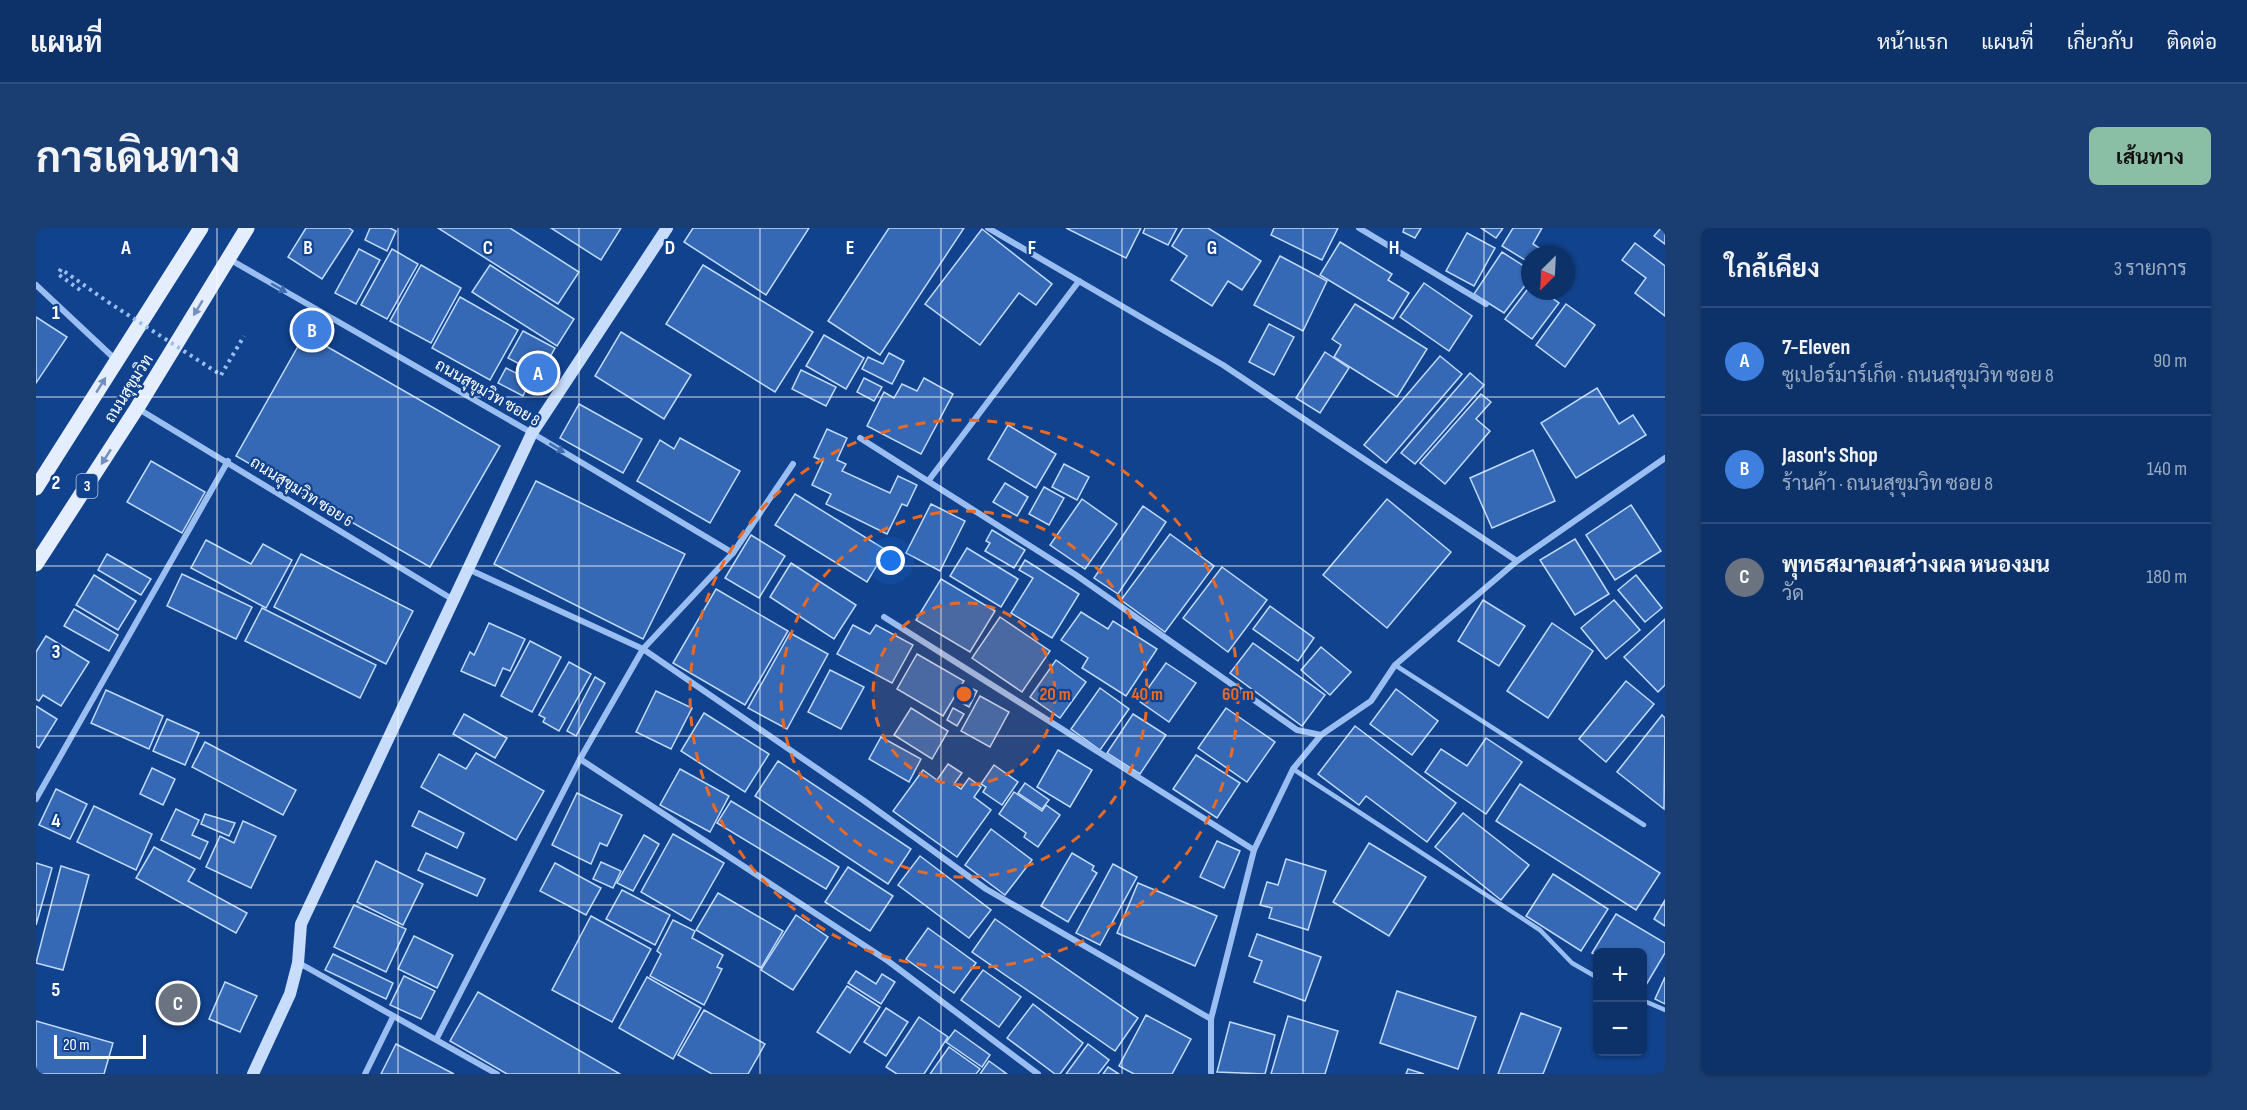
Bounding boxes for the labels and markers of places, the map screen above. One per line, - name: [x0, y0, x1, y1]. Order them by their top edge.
- pin: B: [292, 308, 332, 352]
- pin: A: [518, 350, 558, 396]
- centre of rings: [954, 684, 974, 704]
- pin: C: [158, 980, 198, 1026]

